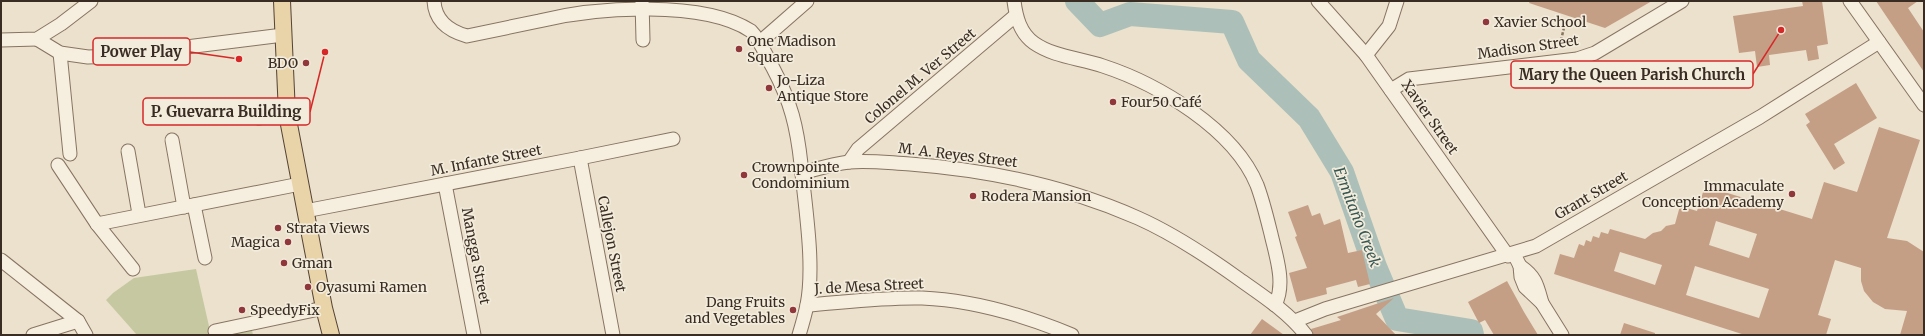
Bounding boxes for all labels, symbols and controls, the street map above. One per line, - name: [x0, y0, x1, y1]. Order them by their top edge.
- place label: Xavier School: [1494, 13, 1587, 31]
- marker: Xavier School: [1481, 17, 1491, 27]
- street label: Colonel M. Ver Street: [861, 24, 980, 128]
- street label: Madison Street: [1476, 31, 1580, 63]
- place label: One Madison Square: [747, 32, 836, 66]
- callout: Power Play: [93, 38, 190, 65]
- text: Power Play: [100, 42, 182, 61]
- marker: One Madison Square: [734, 44, 744, 54]
- place label: BDO: [268, 54, 298, 72]
- marker: BDO: [301, 58, 311, 68]
- callout: Mary the Queen Parish Church: [1511, 61, 1753, 88]
- text: Mary the Queen Parish Church: [1519, 65, 1745, 84]
- place label: Jo-Liza Antique Store: [776, 71, 868, 105]
- street label: Xavier Street: [1398, 76, 1463, 158]
- marker: Jo-Liza Antique Store: [764, 83, 774, 93]
- place label: Four50 Café: [1121, 93, 1202, 111]
- marker: Four50 Café: [1108, 97, 1118, 107]
- callout: P. Guevarra Building: [143, 98, 310, 125]
- text: P. Guevarra Building: [151, 102, 302, 121]
- street label: M. A. Reyes Street: [897, 139, 1019, 171]
- street label: M. Infante Street: [429, 140, 544, 180]
- place label: Crownpointe Condominium: [752, 158, 850, 192]
- water label: Ermitaño Creek: [1330, 164, 1386, 270]
- street label: Grant Street: [1551, 167, 1631, 223]
- marker: Crownpointe Condominium: [739, 170, 749, 180]
- place label: Immaculate Conception Academy: [1642, 177, 1785, 211]
- place label: Rodera Mansion: [981, 187, 1091, 205]
- marker: Immaculate Conception Academy: [1787, 189, 1797, 199]
- marker: Rodera Mansion: [968, 191, 978, 201]
- street label: Callejon Street: [594, 194, 630, 294]
- street label: Mangga Street: [458, 206, 494, 307]
- place label: Strata Views: [286, 219, 370, 237]
- marker: Strata Views: [273, 223, 283, 233]
- place label: Magica: [231, 233, 280, 251]
- marker: Magica: [283, 237, 293, 247]
- place label: Gman: [292, 254, 333, 272]
- marker: Gman: [279, 258, 289, 268]
- street label: J. de Mesa Street: [813, 274, 925, 298]
- place label: Oyasumi Ramen: [316, 278, 427, 296]
- marker: Oyasumi Ramen: [303, 282, 313, 292]
- place label: Dang Fruits and Vegetables: [685, 293, 785, 327]
- place label: SpeedyFix: [250, 301, 320, 319]
- marker: SpeedyFix: [237, 305, 247, 315]
- marker: Dang Fruits and Vegetables: [788, 305, 798, 315]

